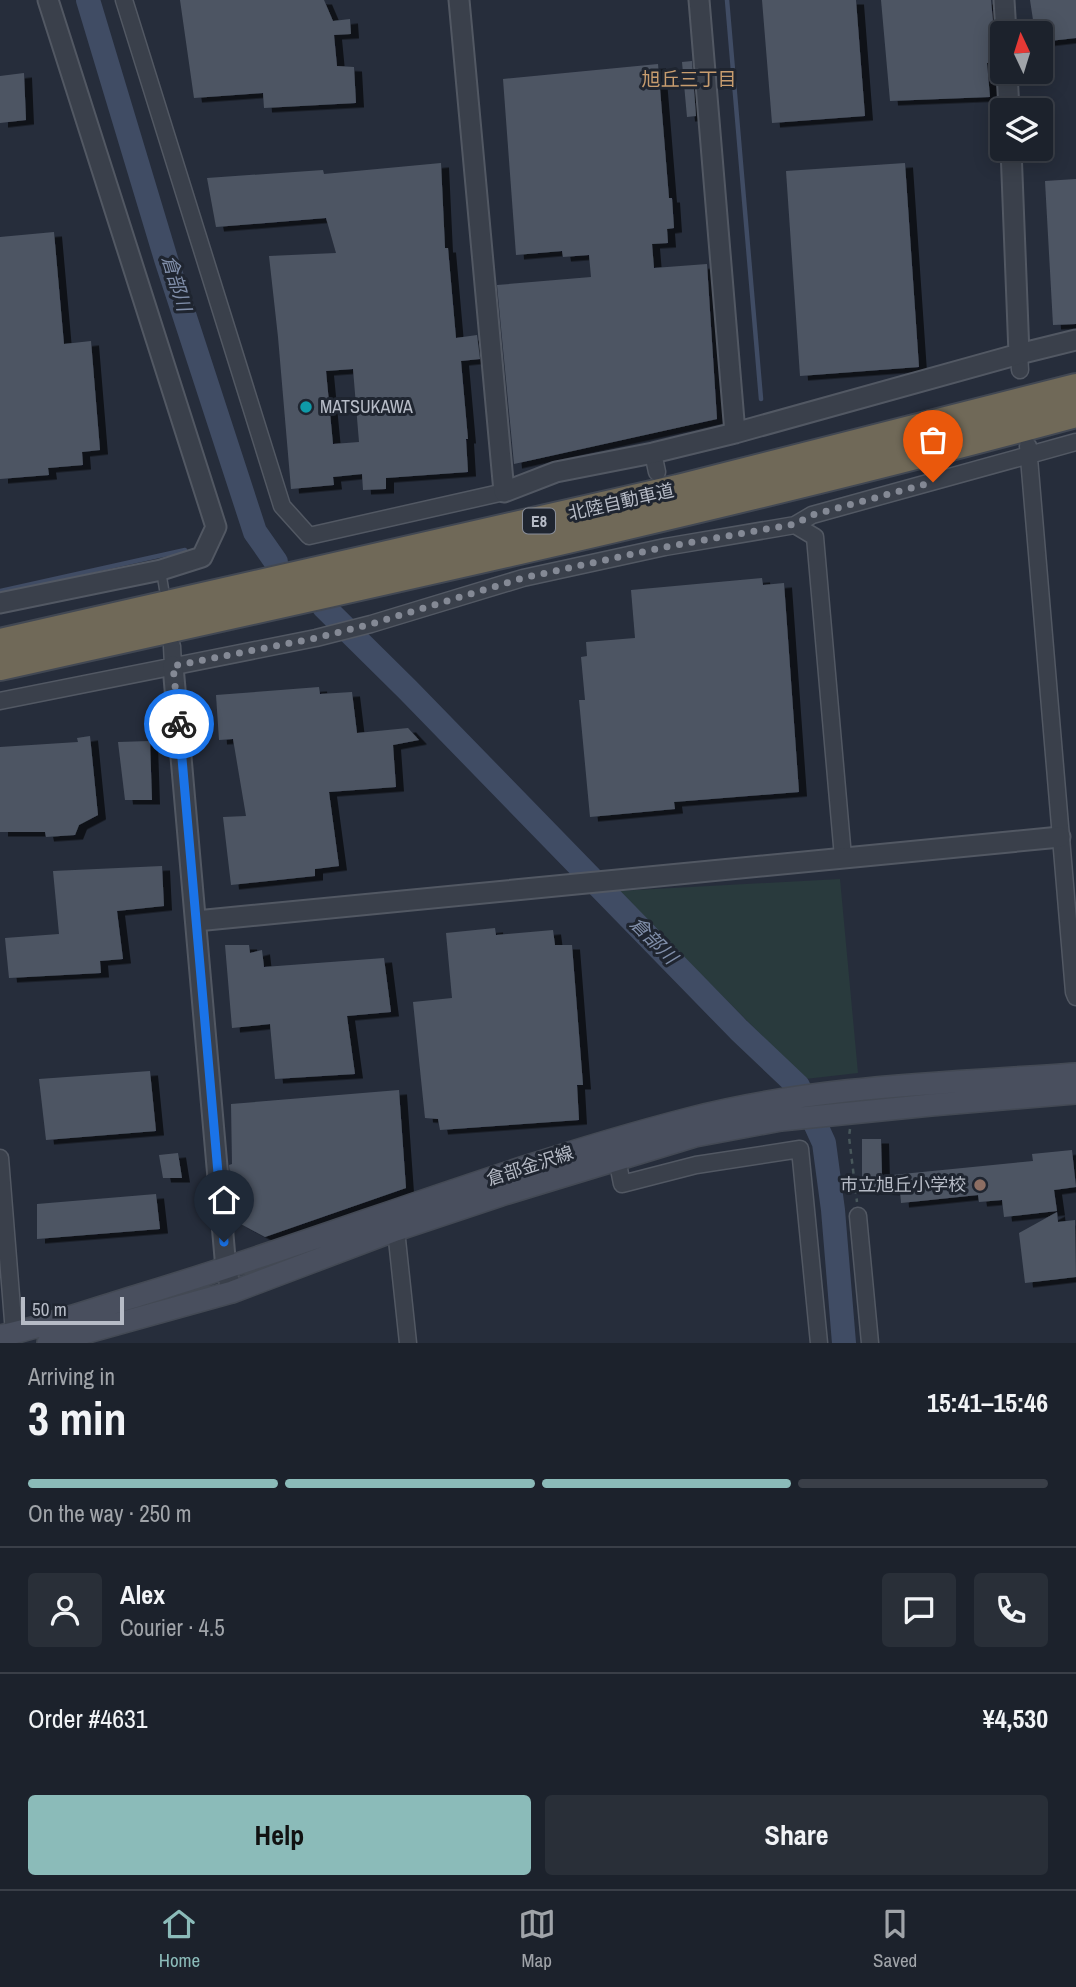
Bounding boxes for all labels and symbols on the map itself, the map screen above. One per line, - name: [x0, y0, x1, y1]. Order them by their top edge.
- north arrow: [990, 21, 1054, 84]
- district label: 旭丘三丁目: [641, 66, 737, 92]
- water label: 倉部川: [156, 252, 198, 316]
- place label: MATSUKAWA: [320, 394, 413, 419]
- marker: MATSUKAWA: [298, 399, 314, 415]
- pin: [903, 410, 963, 482]
- street label: 北陸自動車道: [565, 477, 676, 526]
- road number: E8: [523, 508, 555, 534]
- courier: [144, 689, 214, 759]
- water label: 倉部川: [625, 911, 685, 971]
- street label: 倉部金沢線: [483, 1140, 577, 1191]
- pin: [194, 1170, 254, 1242]
- place label: 市立旭丘小学校: [840, 1172, 966, 1197]
- marker: 市立旭丘小学校: [972, 1177, 988, 1193]
- scale bar: [21, 1294, 124, 1326]

